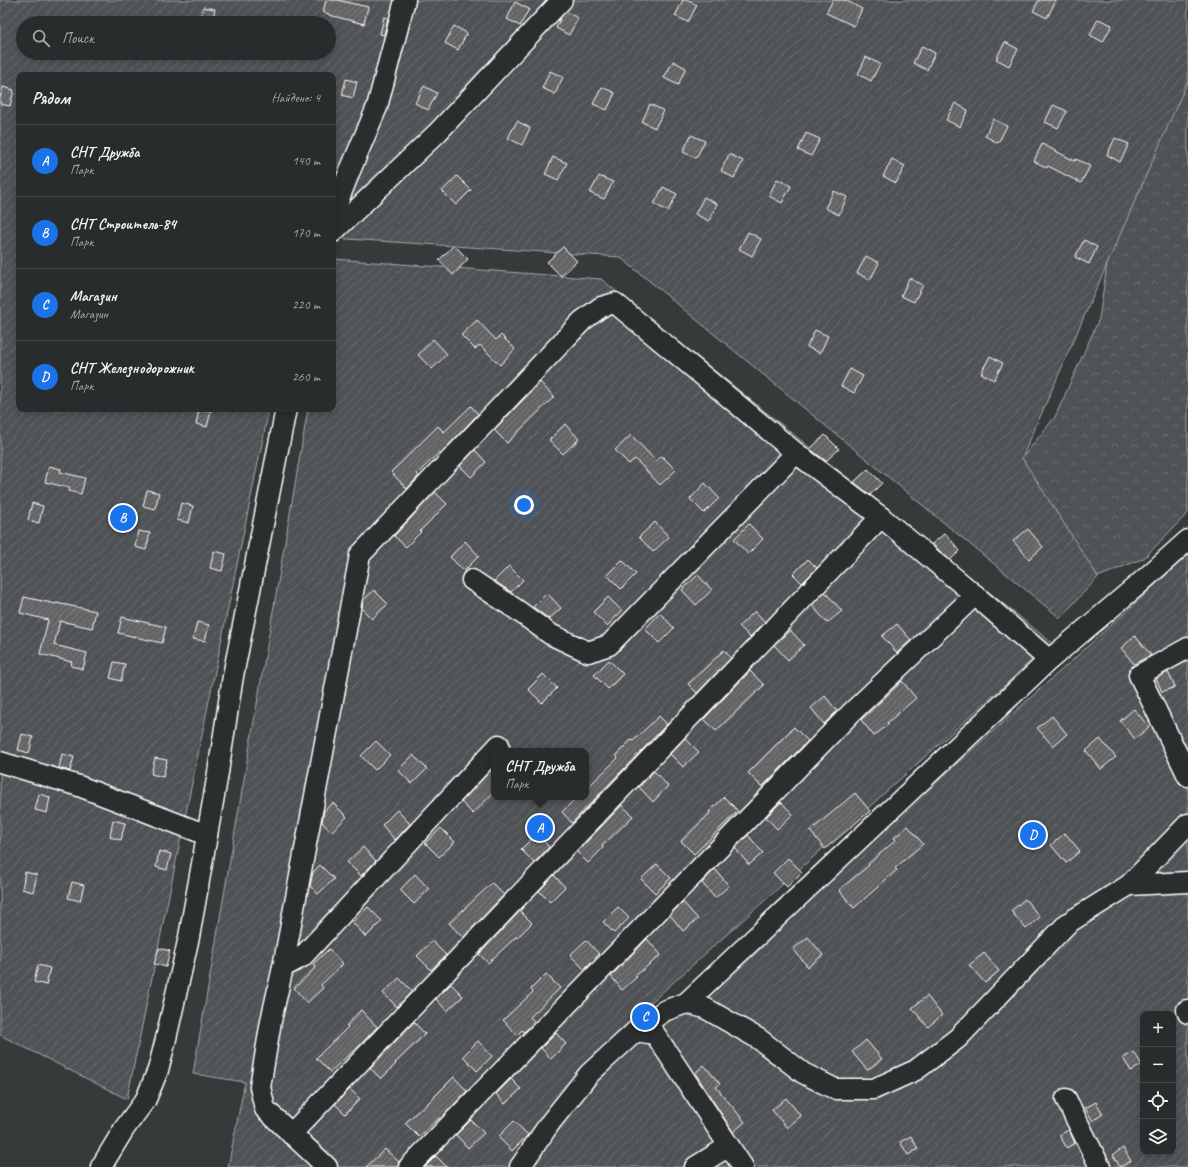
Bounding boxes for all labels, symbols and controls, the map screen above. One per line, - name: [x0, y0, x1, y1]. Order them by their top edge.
- search box: [16, 16, 336, 60]
- icon: search: [30, 27, 52, 49]
- text: Поиск: [62, 29, 94, 48]
- text: Рядом: [32, 88, 70, 109]
- text: Найдено: 4: [272, 90, 320, 106]
- text: СНТ Дружба: [70, 143, 140, 162]
- text: A: [42, 153, 48, 169]
- text: 140 m: [292, 153, 320, 169]
- text: Парк: [70, 162, 93, 178]
- text: СНТ Строитель-84: [70, 215, 176, 234]
- text: B: [42, 225, 48, 241]
- text: 170 m: [292, 225, 320, 241]
- text: Парк: [70, 234, 93, 250]
- text: Магазин: [70, 287, 117, 306]
- text: C: [42, 297, 48, 313]
- text: 220 m: [292, 297, 320, 313]
- text: Магазин: [70, 306, 108, 322]
- text: СНТ Железнодорожник: [70, 359, 194, 378]
- text: D: [41, 369, 49, 385]
- text: 260 m: [292, 369, 320, 385]
- text: Парк: [70, 378, 93, 394]
- your location: [514, 495, 534, 515]
- pin: B: [110, 503, 136, 533]
- popup: [491, 748, 589, 800]
- text: СНТ Дружба: [505, 757, 575, 776]
- text: Парк: [505, 776, 528, 792]
- pin: A: [527, 813, 553, 843]
- pin: D: [1020, 820, 1046, 850]
- pin: C: [632, 1002, 658, 1032]
- map controls: [1140, 1011, 1176, 1155]
- button: +: [1140, 1011, 1176, 1047]
- button: −: [1140, 1047, 1176, 1083]
- button: locate: [1140, 1083, 1176, 1119]
- button: layers: [1140, 1119, 1176, 1155]

